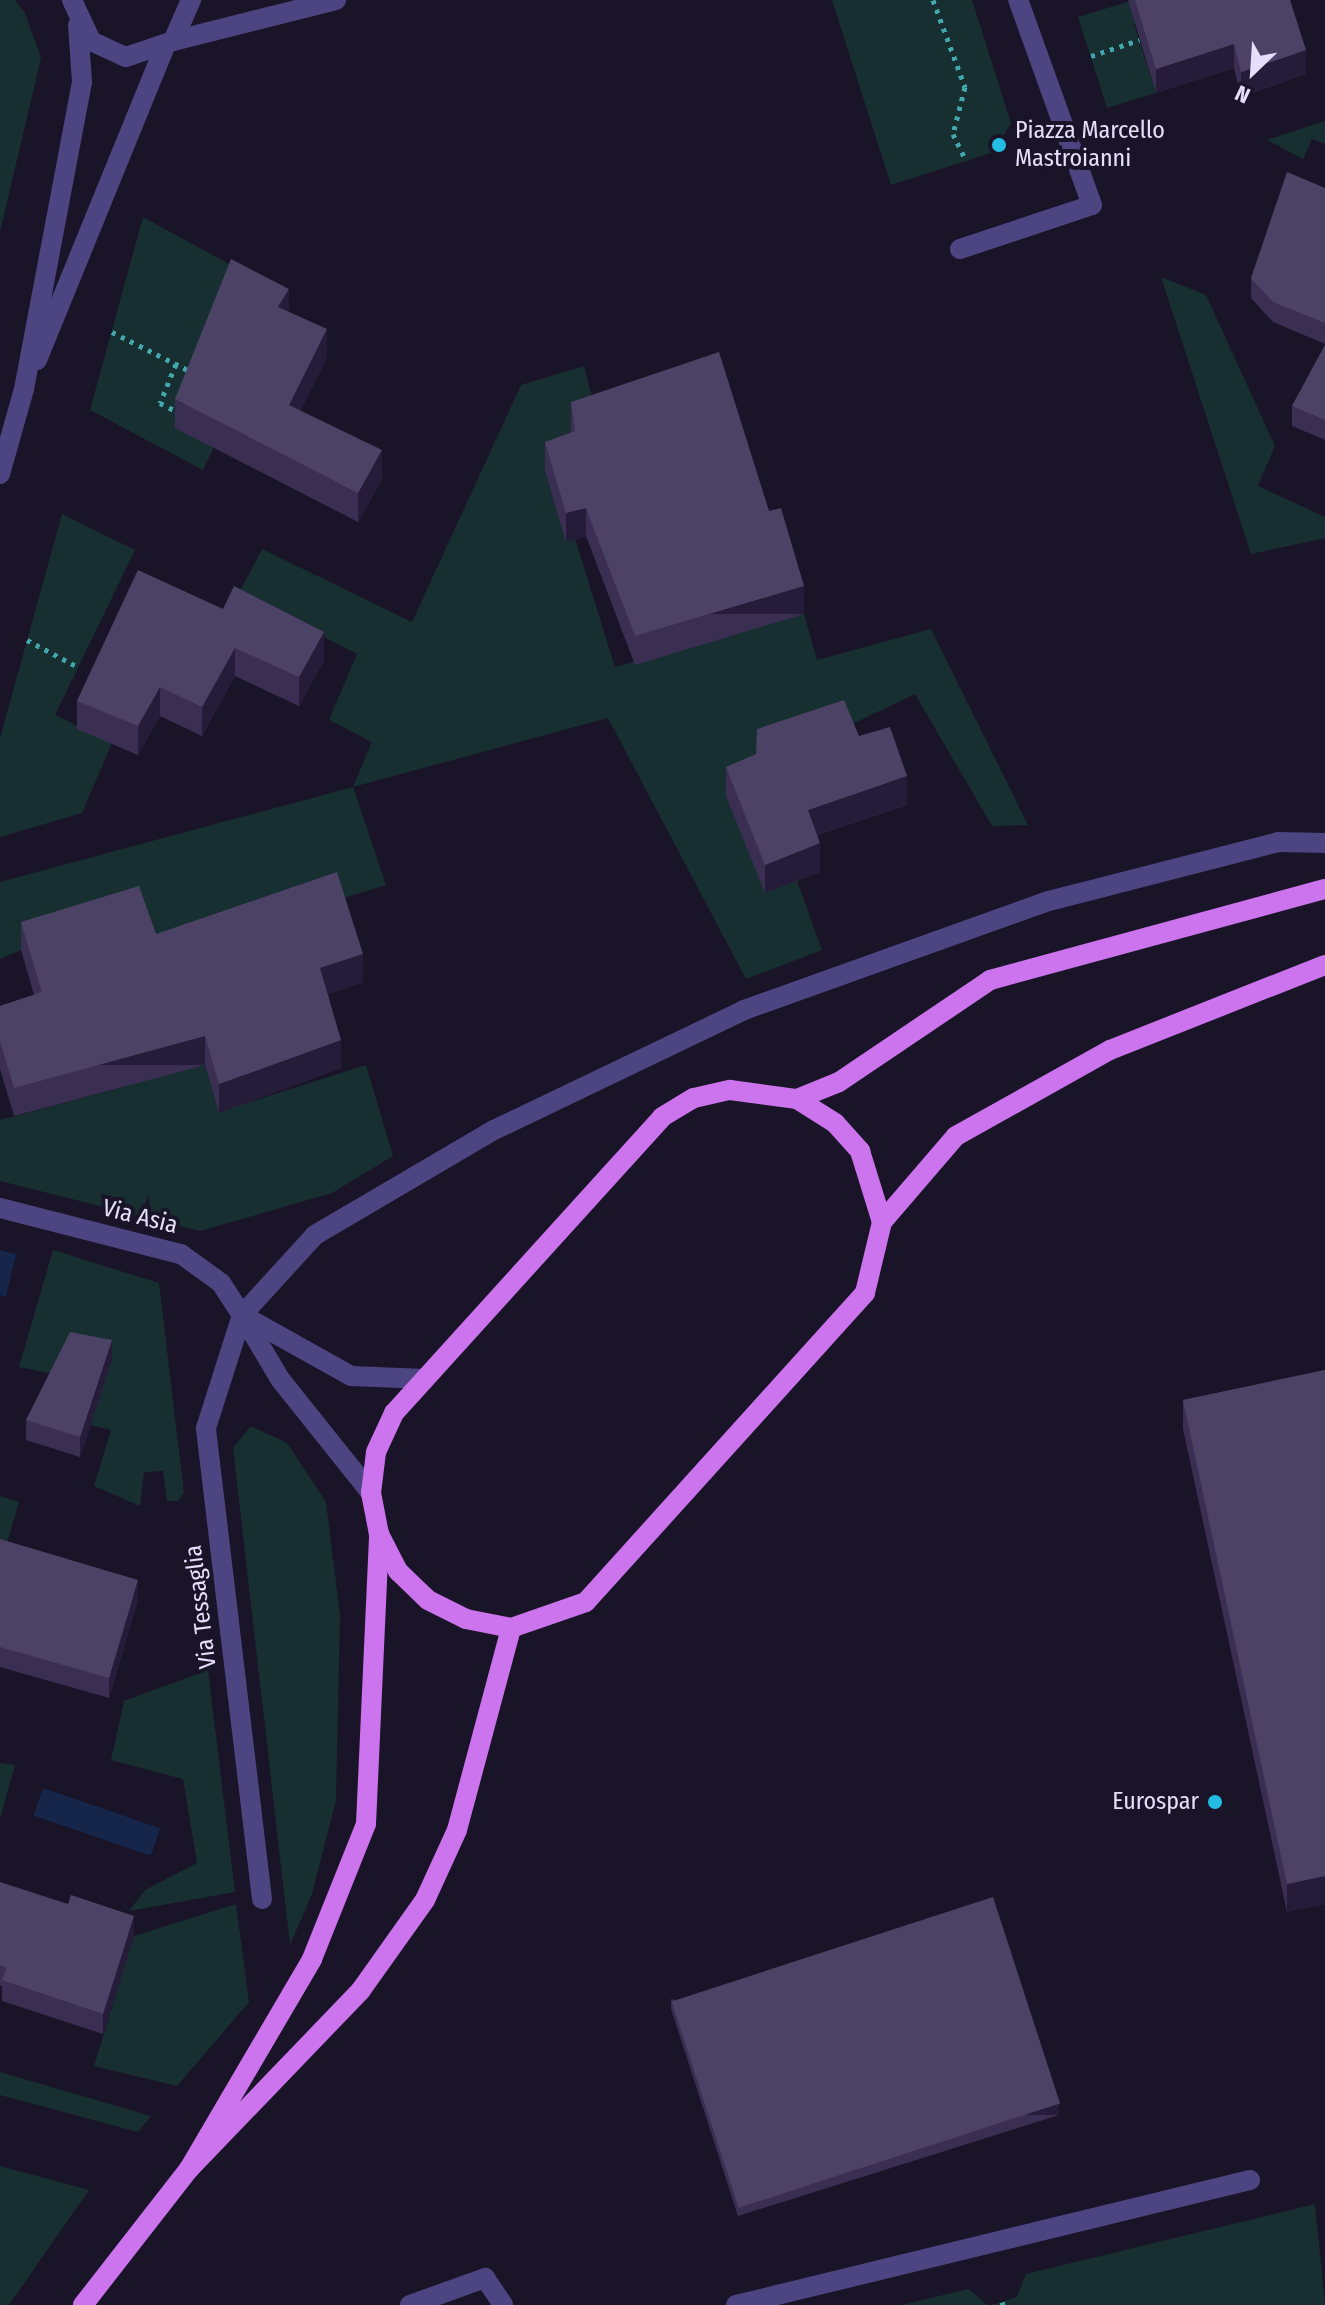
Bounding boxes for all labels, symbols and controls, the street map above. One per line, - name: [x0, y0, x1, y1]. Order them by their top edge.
- north arrow: [1213, 32, 1293, 112]
- text: N: [1231, 79, 1254, 109]
- place label: Piazza Marcello Mastroianni: [1015, 117, 1165, 173]
- marker: Piazza Marcello Mastroianni: [990, 136, 1008, 154]
- street label: Via Asia: [99, 1194, 181, 1240]
- street label: Via Tessaglia: [179, 1544, 223, 1670]
- place label: Eurospar: [1112, 1788, 1199, 1816]
- marker: Eurospar: [1206, 1793, 1224, 1811]

